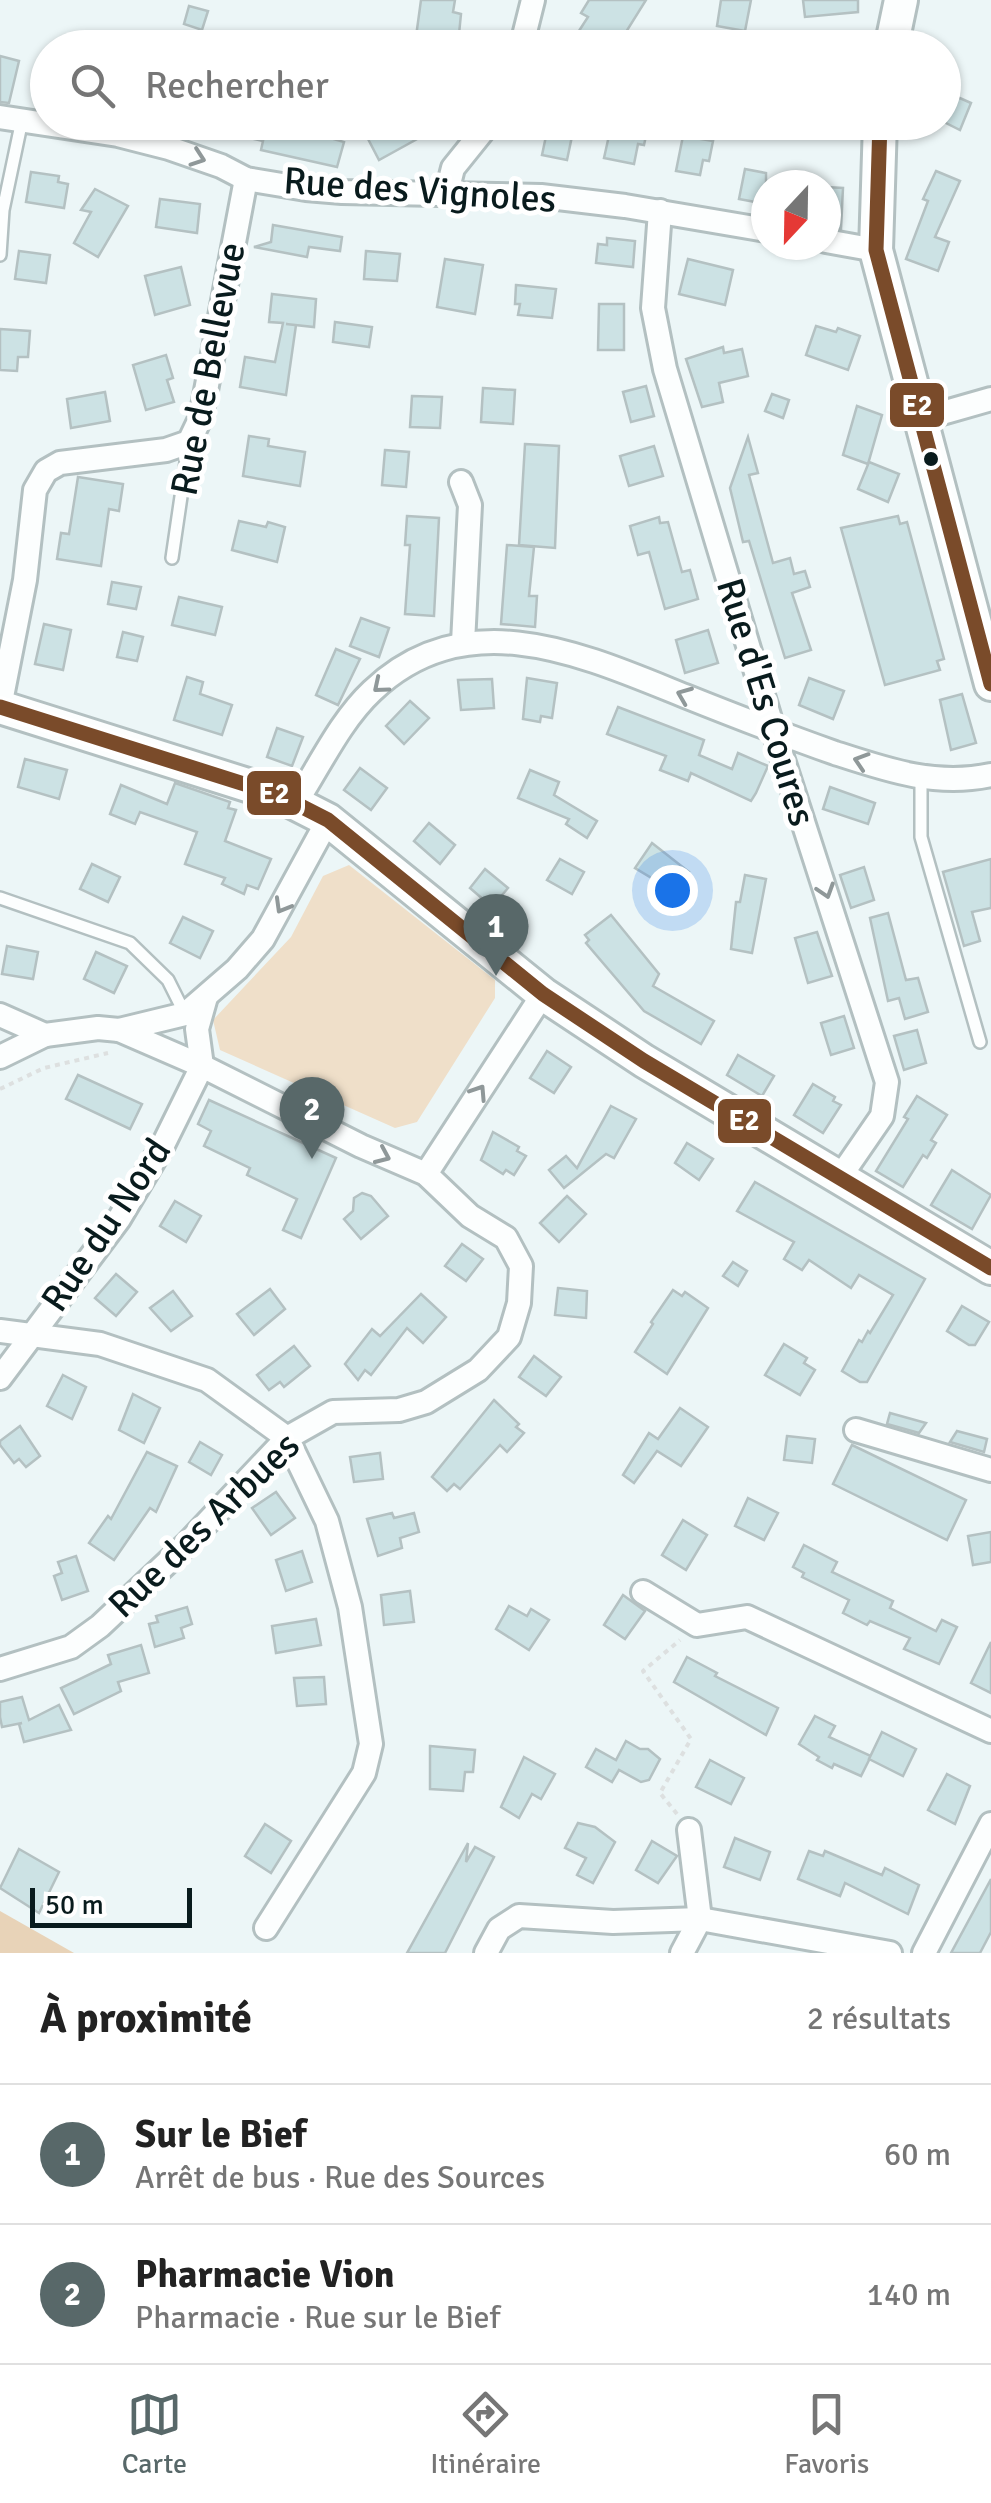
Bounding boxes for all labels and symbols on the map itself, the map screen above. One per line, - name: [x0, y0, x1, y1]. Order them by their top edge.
- one-way arrow: [188, 146, 205, 167]
- street label: Rue des Vignoles: [282, 157, 558, 223]
- north arrow: [751, 170, 841, 260]
- street label: Rue de Bellevue: [160, 239, 256, 499]
- line badge: E2: [888, 381, 946, 429]
- text: E2: [901, 389, 933, 423]
- unlabelled marker: [921, 449, 941, 469]
- street label: Rue d'Es Coures: [706, 572, 826, 832]
- one-way arrow: [373, 674, 391, 692]
- one-way arrow: [676, 687, 694, 707]
- one-way arrow: [854, 753, 871, 773]
- line badge: E2: [245, 769, 303, 817]
- text: E2: [258, 777, 290, 811]
- your location: [647, 865, 698, 916]
- one-way arrow: [814, 882, 834, 899]
- pin: 1: [464, 894, 528, 976]
- one-way arrow: [274, 895, 294, 913]
- pin: 2: [280, 1076, 344, 1159]
- one-way arrow: [466, 1085, 485, 1103]
- line badge: E2: [716, 1097, 773, 1145]
- text: E2: [728, 1104, 760, 1138]
- street label: Rue du Nord: [31, 1129, 181, 1321]
- one-way arrow: [373, 1144, 391, 1164]
- street label: Rue des Arbues: [99, 1422, 309, 1628]
- scale bar: [30, 1883, 192, 1928]

